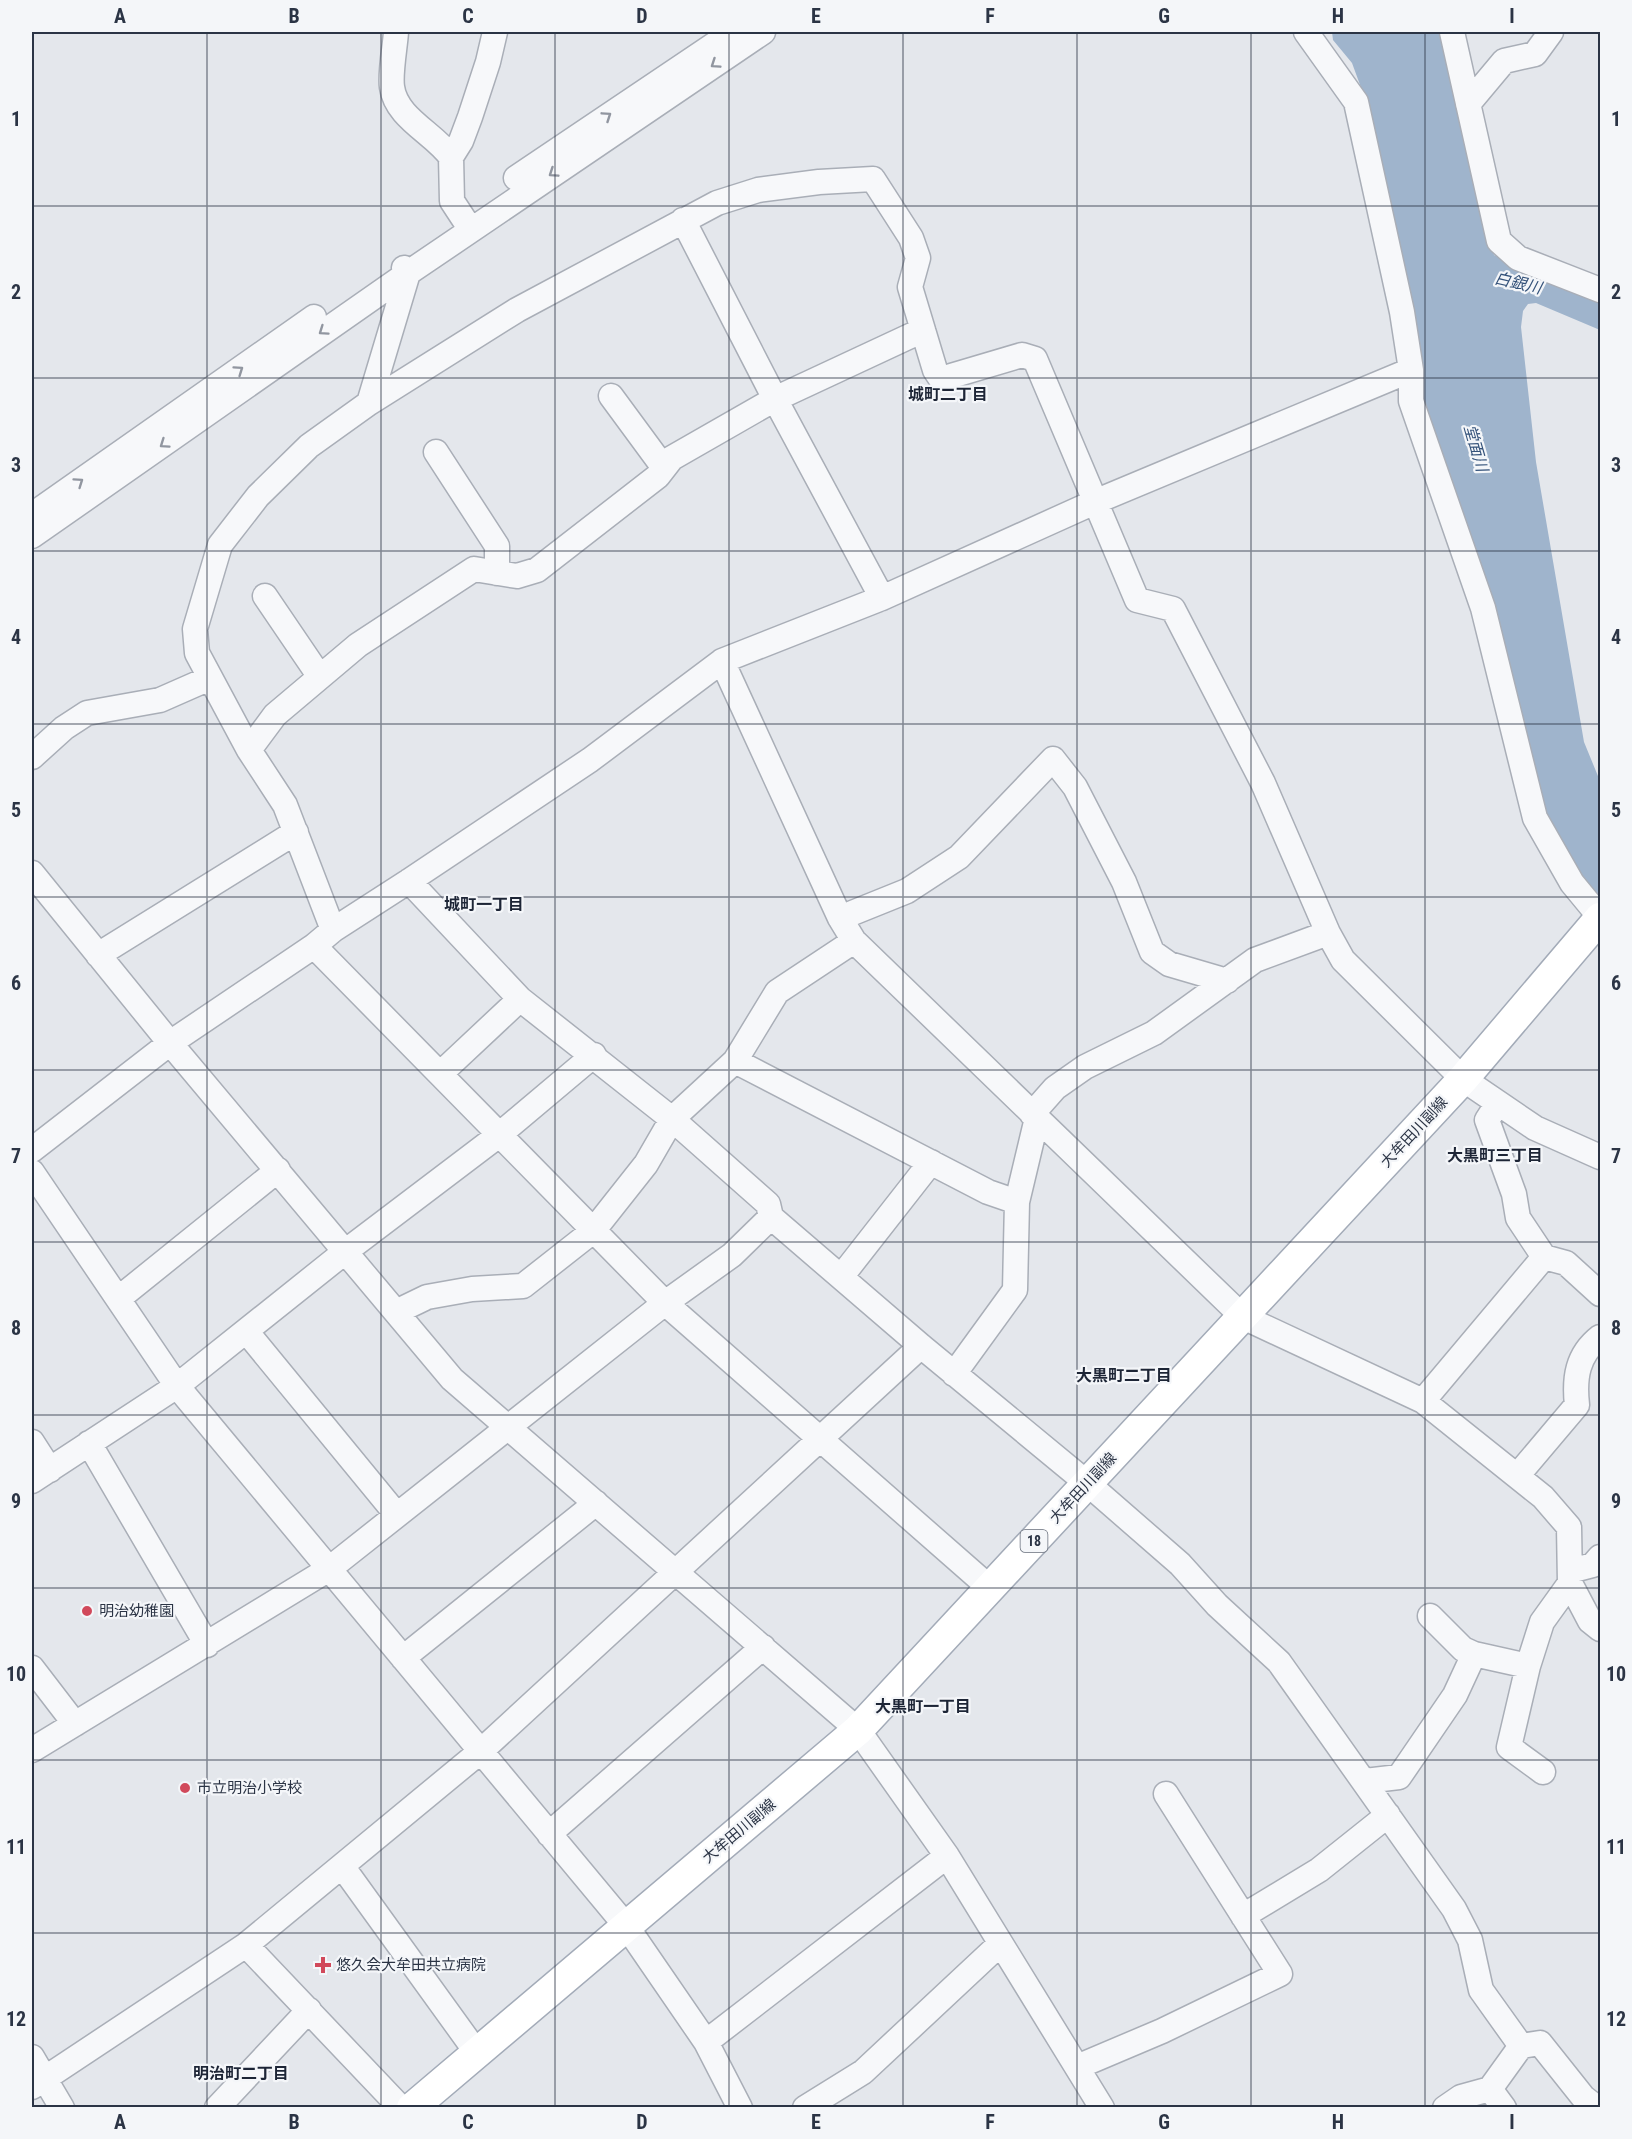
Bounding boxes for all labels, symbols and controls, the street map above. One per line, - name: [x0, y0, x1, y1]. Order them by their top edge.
- text: A: [114, 4, 126, 28]
- text: B: [288, 4, 300, 28]
- text: C: [462, 4, 474, 28]
- text: D: [636, 4, 648, 28]
- text: E: [811, 4, 821, 28]
- text: F: [985, 4, 995, 28]
- text: G: [1158, 4, 1170, 28]
- text: H: [1332, 4, 1344, 28]
- text: I: [1509, 4, 1515, 28]
- one-way arrow: [710, 57, 721, 68]
- text: 1: [11, 107, 21, 131]
- text: 1: [1611, 107, 1621, 131]
- one-way arrow: [600, 112, 611, 123]
- one-way arrow: [549, 166, 560, 177]
- water label: 白銀川: [1492, 268, 1545, 298]
- text: 2: [11, 280, 21, 304]
- text: 2: [1611, 280, 1621, 304]
- one-way arrow: [319, 324, 330, 335]
- one-way arrow: [232, 366, 243, 377]
- district label: 城町二丁目: [908, 385, 988, 404]
- water label: 堂面川: [1460, 422, 1492, 476]
- one-way arrow: [159, 436, 170, 447]
- text: 3: [11, 453, 21, 477]
- text: 3: [1611, 453, 1621, 477]
- one-way arrow: [73, 478, 84, 489]
- text: 4: [11, 625, 21, 649]
- text: 4: [1611, 625, 1621, 649]
- text: 5: [11, 798, 21, 822]
- text: 5: [1611, 798, 1621, 822]
- district label: 城町一丁目: [444, 895, 524, 914]
- text: 6: [11, 971, 21, 995]
- text: 6: [1611, 971, 1621, 995]
- street label: 大牟田川副線: [1377, 1093, 1451, 1171]
- text: 7: [11, 1144, 21, 1168]
- text: 7: [1611, 1144, 1621, 1168]
- district label: 大黒町三丁目: [1447, 1146, 1543, 1165]
- text: 8: [11, 1316, 21, 1340]
- text: 8: [1611, 1316, 1621, 1340]
- district label: 大黒町二丁目: [1076, 1366, 1172, 1385]
- street label: 大牟田川副線: [1046, 1449, 1120, 1527]
- text: 9: [11, 1489, 21, 1513]
- text: 9: [1611, 1489, 1621, 1513]
- road number: 18: [1020, 1530, 1048, 1552]
- place label: 明治幼稚園: [99, 1602, 174, 1620]
- marker: 明治幼稚園: [80, 1604, 94, 1618]
- text: 10: [6, 1662, 26, 1686]
- text: 10: [1606, 1662, 1626, 1686]
- district label: 大黒町一丁目: [875, 1697, 971, 1716]
- place label: 市立明治小学校: [197, 1779, 302, 1797]
- marker: 市立明治小学校: [178, 1781, 192, 1795]
- street label: 大牟田川副線: [699, 1795, 779, 1867]
- text: 11: [6, 1835, 26, 1859]
- text: 11: [1606, 1835, 1626, 1859]
- marker: 悠久会大牟田共立病院: [314, 1956, 332, 1974]
- place label: 悠久会大牟田共立病院: [336, 1956, 486, 1974]
- text: 12: [6, 2007, 26, 2031]
- text: 12: [1606, 2007, 1626, 2031]
- district label: 明治町二丁目: [193, 2064, 289, 2083]
- text: A: [114, 2110, 126, 2134]
- text: B: [288, 2110, 300, 2134]
- text: C: [462, 2110, 474, 2134]
- text: D: [636, 2110, 648, 2134]
- text: E: [811, 2110, 821, 2134]
- text: F: [985, 2110, 995, 2134]
- text: G: [1158, 2110, 1170, 2134]
- text: H: [1332, 2110, 1344, 2134]
- text: I: [1509, 2110, 1515, 2134]

